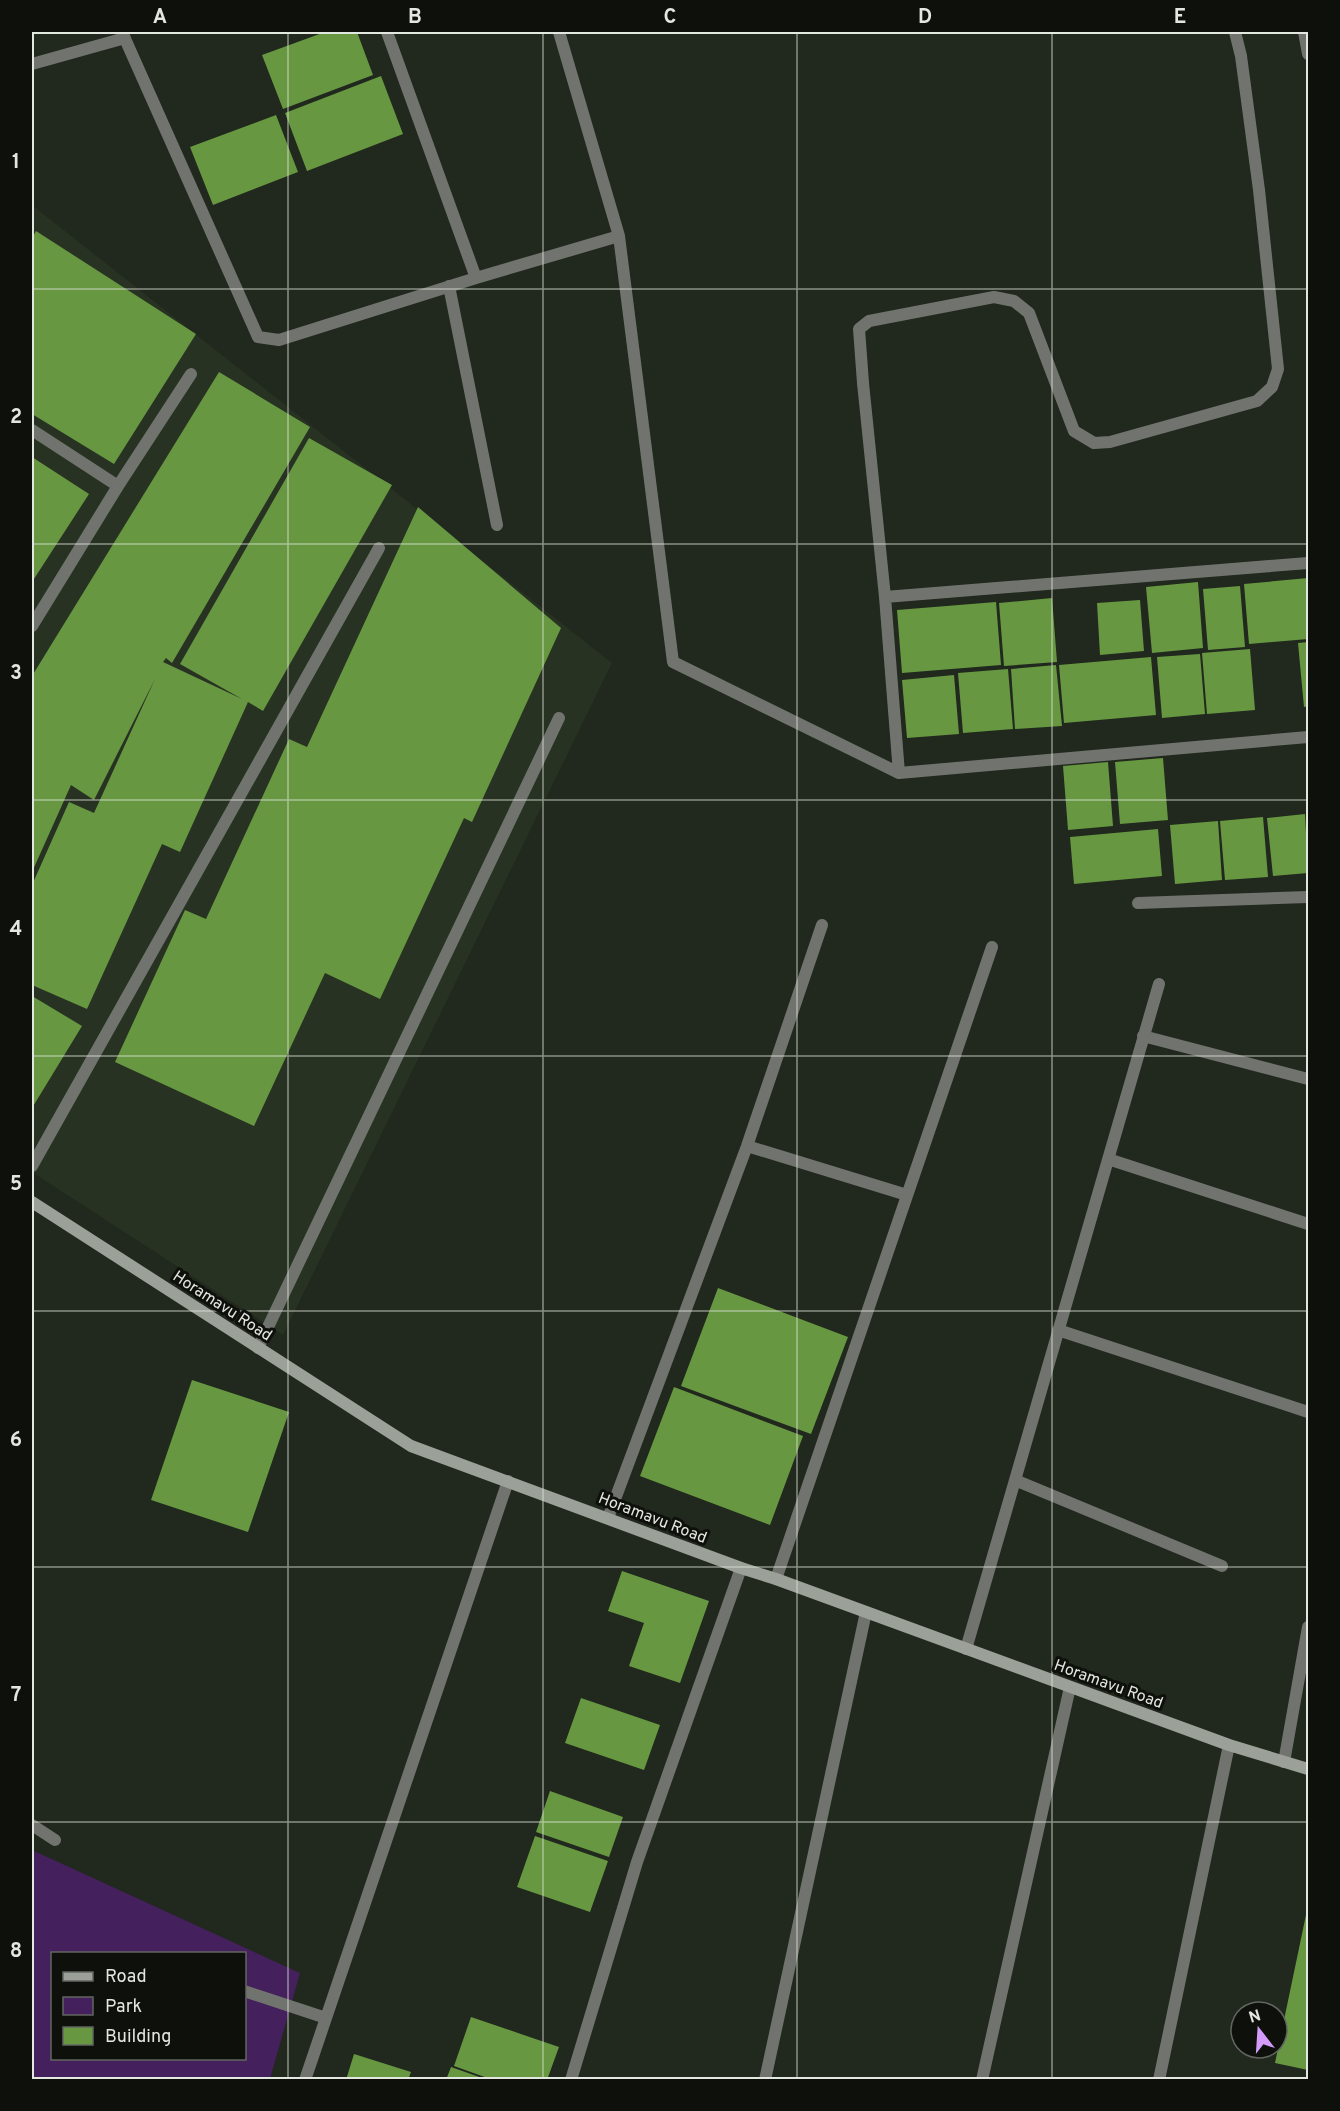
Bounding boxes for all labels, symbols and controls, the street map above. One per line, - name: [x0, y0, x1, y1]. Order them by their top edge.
- text: A: [153, 5, 167, 31]
- text: B: [408, 5, 422, 31]
- text: C: [664, 5, 676, 31]
- text: D: [918, 5, 932, 31]
- text: E: [1174, 5, 1186, 31]
- text: 1: [12, 150, 20, 176]
- text: 2: [10, 405, 22, 431]
- text: 3: [10, 661, 22, 687]
- text: 4: [10, 917, 22, 943]
- text: 5: [10, 1172, 22, 1198]
- street label: Horamavu Road: [168, 1267, 275, 1346]
- text: 6: [10, 1428, 22, 1454]
- street label: Horamavu Road: [595, 1489, 709, 1549]
- street label: Horamavu Road: [1051, 1656, 1166, 1714]
- text: 7: [11, 1683, 21, 1709]
- text: 8: [10, 1939, 22, 1965]
- legend: [51, 1952, 246, 2060]
- text: Road: [105, 1966, 147, 1989]
- text: Park: [105, 1996, 142, 2019]
- north arrow: [1229, 2000, 1289, 2060]
- text: N: [1247, 2006, 1264, 2029]
- text: Building: [105, 2026, 171, 2049]

